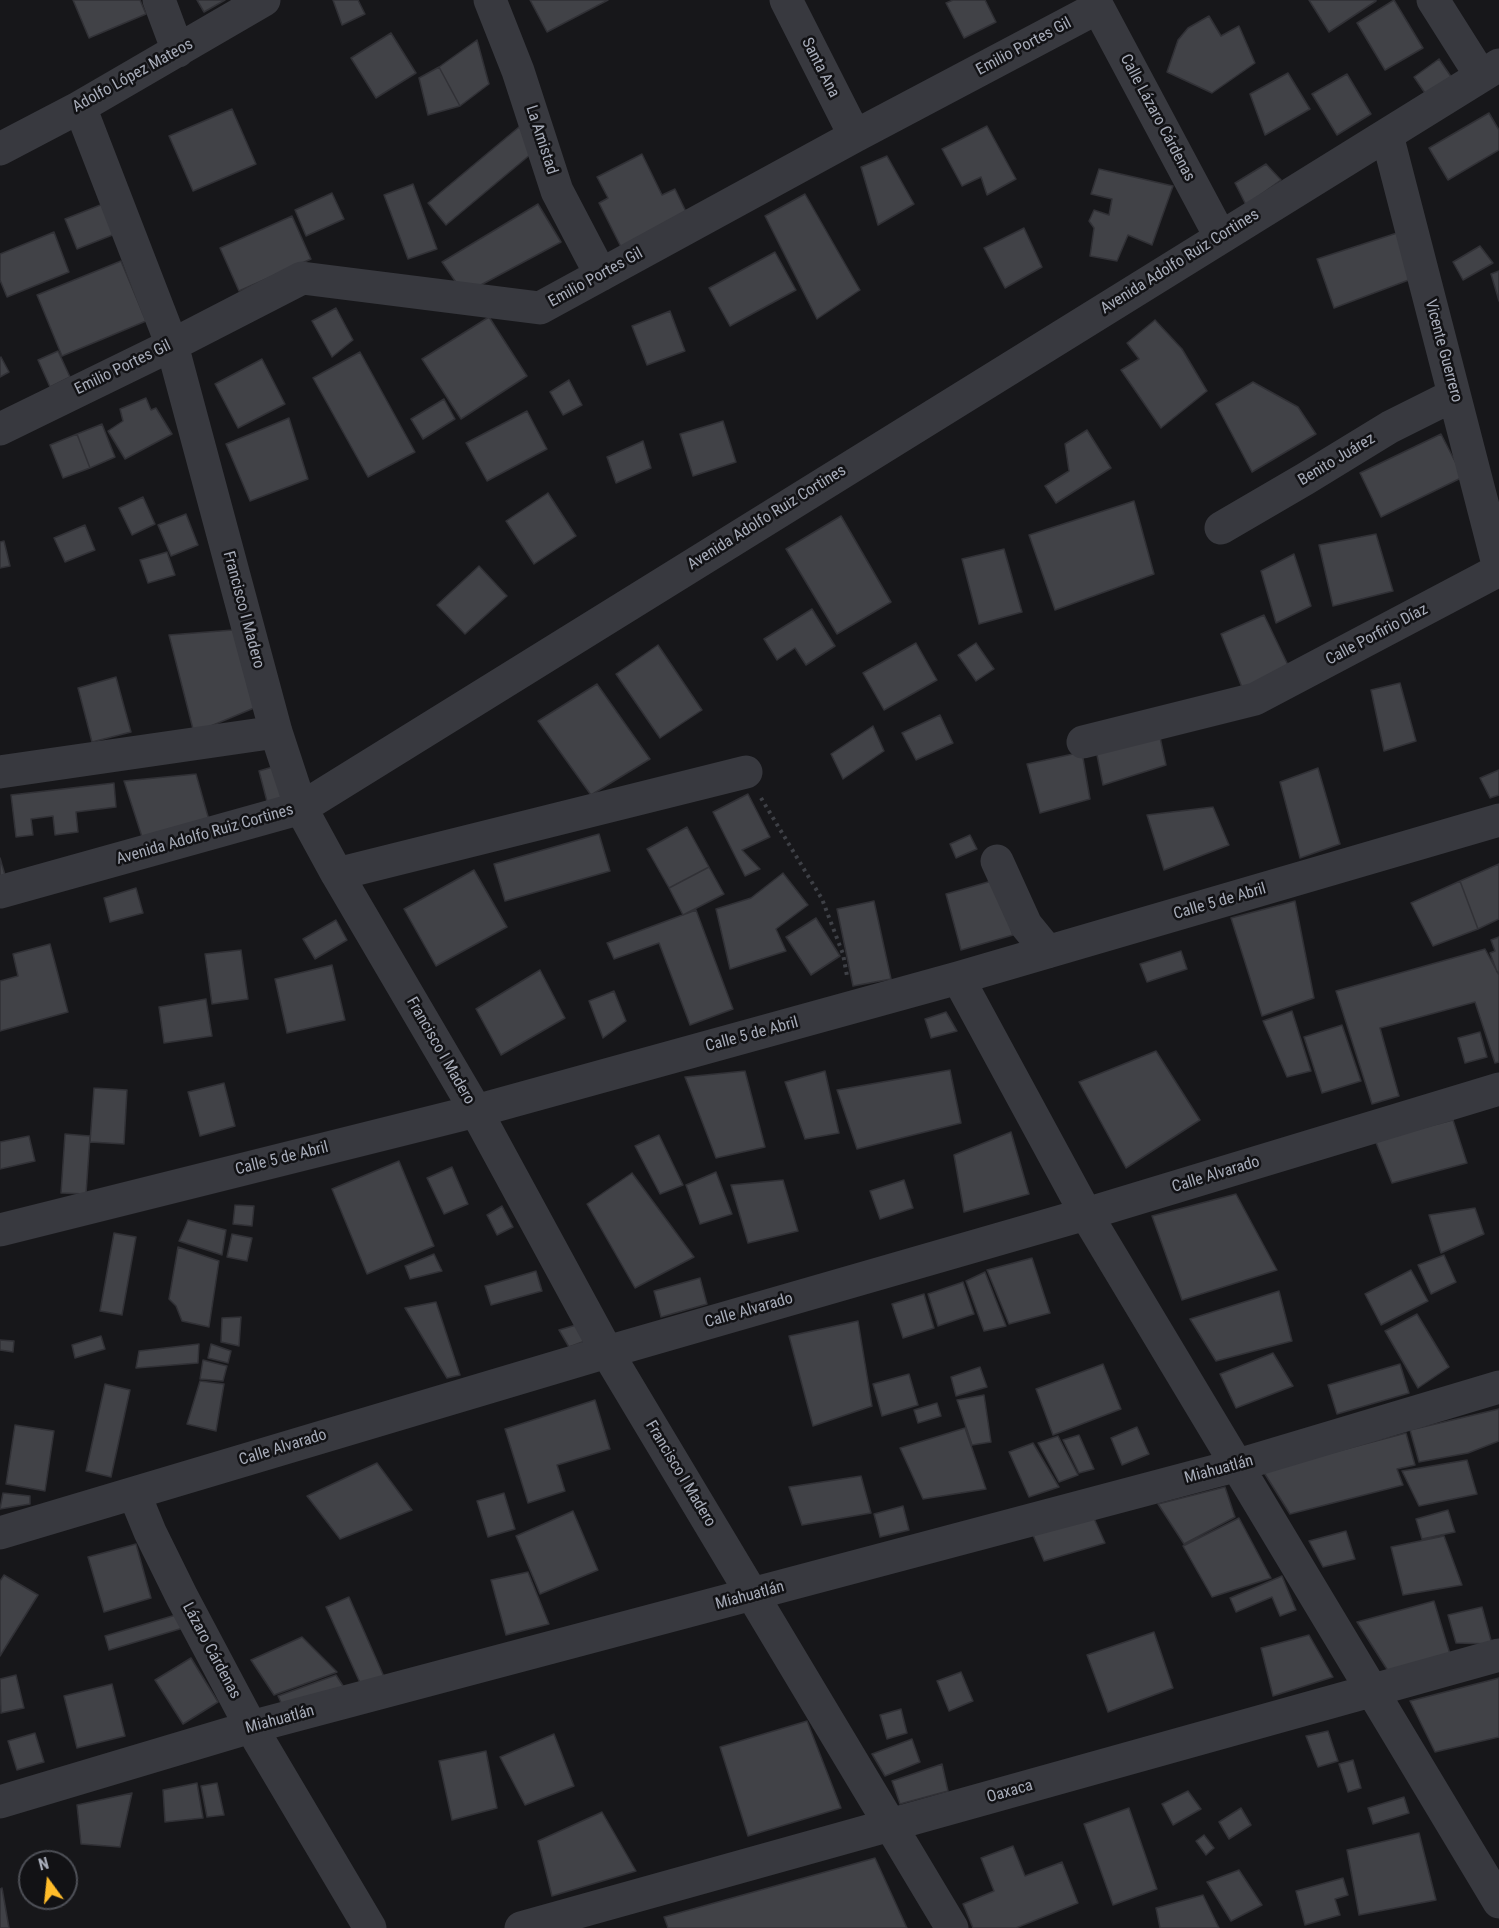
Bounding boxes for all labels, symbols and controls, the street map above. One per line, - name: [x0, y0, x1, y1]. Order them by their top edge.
- street label: Emilio Portes Gil: [973, 14, 1075, 80]
- street label: Adolfo López Mateos: [69, 35, 197, 117]
- street label: Santa Ana: [797, 35, 843, 101]
- street label: Calle Lázaro Cárdenas: [1115, 51, 1199, 185]
- street label: La Amistad: [521, 103, 561, 177]
- street label: Avenida Adolfo Ruiz Cortines: [1097, 205, 1263, 319]
- street label: Emilio Portes Gil: [546, 244, 646, 312]
- street label: Vicente Guerrero: [1420, 297, 1466, 405]
- street label: Emilio Portes Gil: [72, 336, 174, 400]
- street label: Benito Juárez: [1295, 430, 1379, 490]
- street label: Avenida Adolfo Ruiz Cortines: [684, 461, 850, 575]
- street label: Francisco I Madero: [218, 549, 268, 671]
- street label: Calle Porfirio Díaz: [1323, 600, 1431, 670]
- street label: Avenida Adolfo Ruiz Cortines: [114, 801, 296, 869]
- street label: Calle 5 de Abril: [1172, 880, 1268, 924]
- street label: Francisco I Madero: [402, 994, 478, 1108]
- street label: Calle 5 de Abril: [704, 1013, 800, 1057]
- street label: Calle 5 de Abril: [233, 1138, 331, 1180]
- street label: Calle Alvarado: [1170, 1153, 1262, 1197]
- street label: Calle Alvarado: [703, 1289, 795, 1333]
- street label: Francisco I Madero: [641, 1417, 719, 1531]
- street label: Calle Alvarado: [237, 1426, 329, 1470]
- street label: Miahuatlán: [1183, 1452, 1255, 1488]
- street label: Miahuatlán: [714, 1578, 786, 1614]
- street label: Lázaro Cárdenas: [178, 1600, 244, 1702]
- street label: Miahuatlán: [244, 1702, 316, 1738]
- street label: Oaxaca: [985, 1776, 1035, 1808]
- north arrow: [18, 1850, 78, 1910]
- text: N: [37, 1854, 51, 1875]

